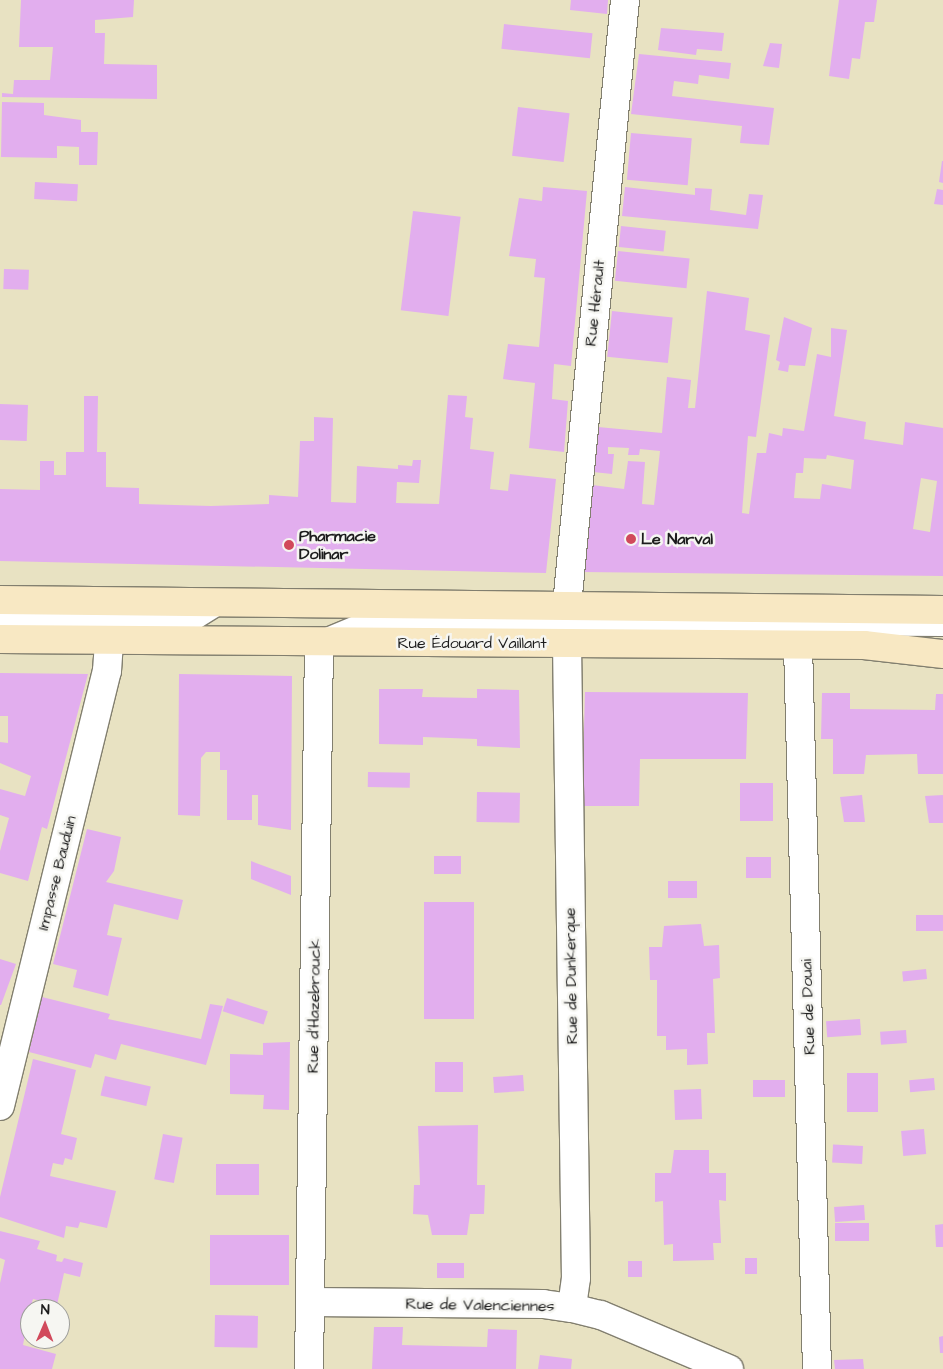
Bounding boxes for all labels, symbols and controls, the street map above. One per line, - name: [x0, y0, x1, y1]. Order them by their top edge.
- street label: Rue Hérault: [581, 259, 609, 347]
- place label: Pharmacie Dolinar: [299, 526, 376, 564]
- place label: Le Narval: [641, 529, 713, 549]
- marker: Le Narval: [625, 533, 637, 545]
- marker: Pharmacie Dolinar: [283, 539, 295, 551]
- street label: Rue Édouard Vaillant: [397, 633, 547, 653]
- street label: Impasse Bauduin: [33, 814, 81, 932]
- street label: Rue de Dunkerque: [560, 908, 582, 1044]
- street label: Rue d'Hazebrouck: [303, 938, 325, 1074]
- street label: Rue de Douai: [797, 959, 819, 1055]
- street label: Rue de Valenciennes: [405, 1294, 555, 1316]
- north arrow: [20, 1299, 70, 1349]
- text: N: [41, 1300, 50, 1320]

